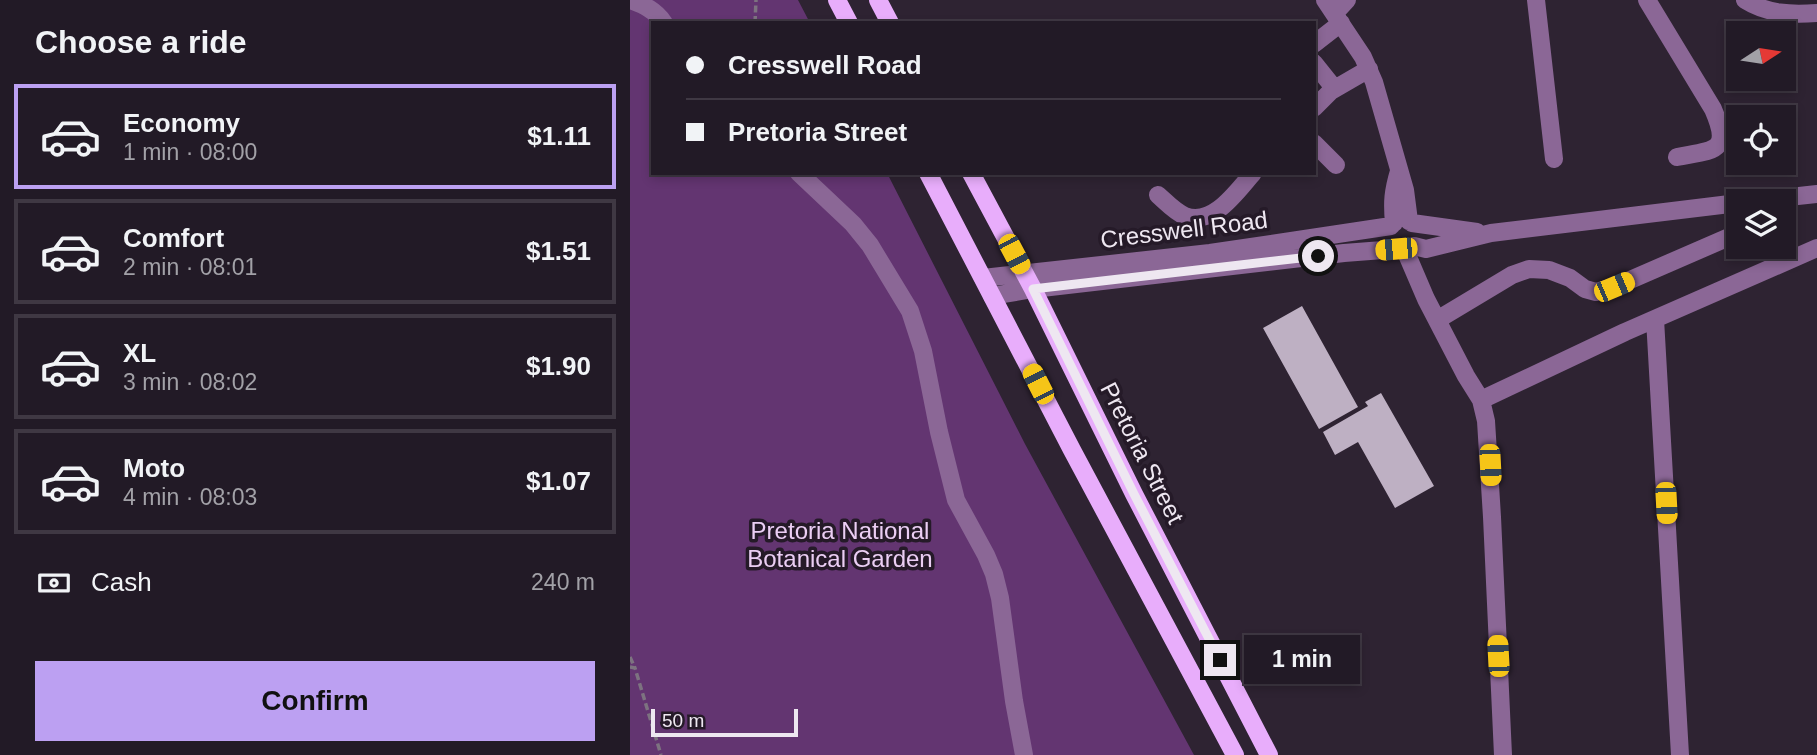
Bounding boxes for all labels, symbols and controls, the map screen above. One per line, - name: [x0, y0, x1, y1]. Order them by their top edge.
- north arrow: [1726, 21, 1796, 91]
- map controls: [1726, 21, 1796, 259]
- text: Choose a ride: [35, 24, 247, 60]
- text: Cresswell Road: [728, 50, 922, 80]
- icon: car: [39, 105, 102, 168]
- button: locate: [1726, 105, 1796, 175]
- text: Economy: [123, 108, 240, 138]
- text: Pretoria Street: [728, 117, 907, 147]
- text: $1.11: [527, 121, 591, 151]
- text: 1 min · 08:00: [123, 139, 257, 165]
- button: layers: [1726, 189, 1796, 259]
- street label: Cresswell Road: [1099, 206, 1269, 253]
- icon: car: [39, 220, 102, 283]
- text: Comfort: [123, 223, 224, 253]
- car: [995, 231, 1034, 277]
- text: $1.51: [526, 236, 591, 266]
- car: [1375, 237, 1418, 261]
- route start: [1302, 240, 1334, 272]
- text: 2 min · 08:01: [123, 254, 257, 280]
- car: [1591, 269, 1638, 305]
- icon: car: [39, 335, 102, 398]
- text: XL: [123, 338, 156, 368]
- text: $1.90: [526, 351, 591, 381]
- car: [1020, 361, 1057, 407]
- text: 3 min · 08:02: [123, 369, 257, 395]
- street label: Pretoria Street: [1095, 378, 1190, 528]
- car: [1479, 443, 1502, 487]
- icon: car: [39, 450, 102, 513]
- text: Moto: [123, 453, 185, 483]
- text: $1.07: [526, 466, 591, 496]
- car: [1655, 481, 1678, 525]
- text: 4 min · 08:03: [123, 484, 257, 510]
- park label: Pretoria National Botanical Garden: [747, 517, 933, 572]
- icon: cash: [35, 564, 73, 602]
- text: Cash: [91, 567, 152, 597]
- text: 240 m: [531, 569, 595, 595]
- car: [1487, 634, 1510, 678]
- callout: 1 min: [1244, 636, 1360, 684]
- route end: [1204, 644, 1236, 676]
- text: 1 min: [1272, 646, 1332, 672]
- button: Confirm: [35, 661, 595, 741]
- scale bar: [651, 706, 798, 738]
- text: 50 m: [662, 710, 704, 731]

